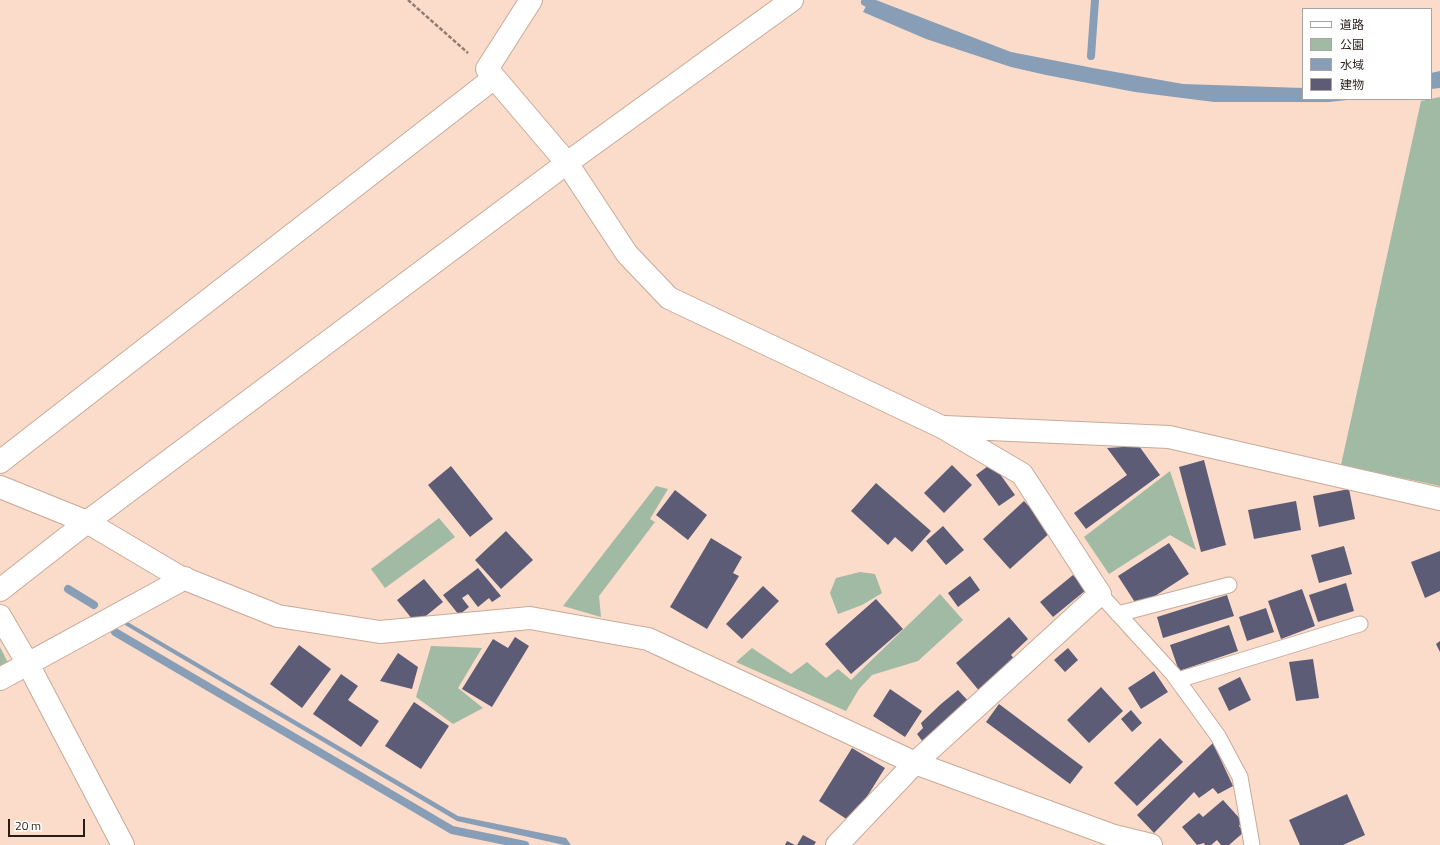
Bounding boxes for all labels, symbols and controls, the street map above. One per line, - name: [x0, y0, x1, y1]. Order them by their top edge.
- legend: [1302, 8, 1432, 100]
- text: 道路: [1340, 15, 1364, 34]
- text: 公園: [1340, 35, 1364, 54]
- text: 水域: [1340, 55, 1364, 74]
- text: 建物: [1340, 75, 1364, 94]
- scale bar: [10, 811, 87, 837]
- text: 20 m: [15, 816, 41, 835]

